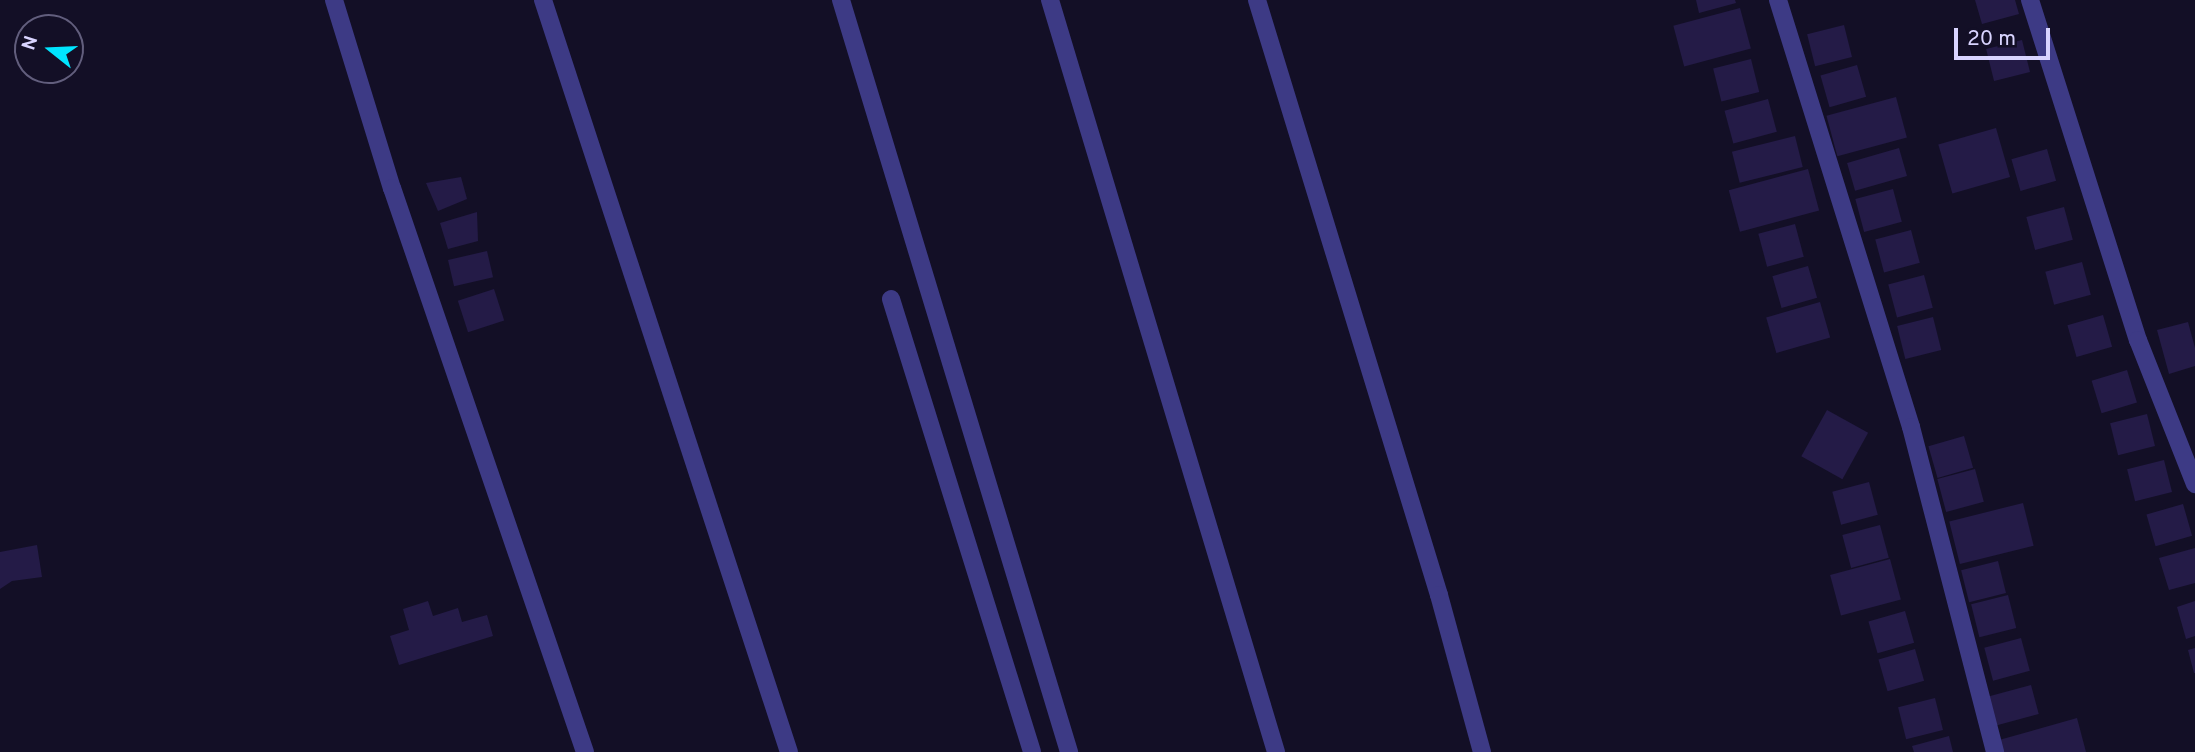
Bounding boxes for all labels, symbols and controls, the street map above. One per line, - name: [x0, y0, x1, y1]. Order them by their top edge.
- north arrow: [14, 14, 84, 84]
- scale bar: [1957, 14, 2053, 58]
- text: 20 m: [1967, 26, 2016, 53]
- text: N: [17, 33, 44, 53]

